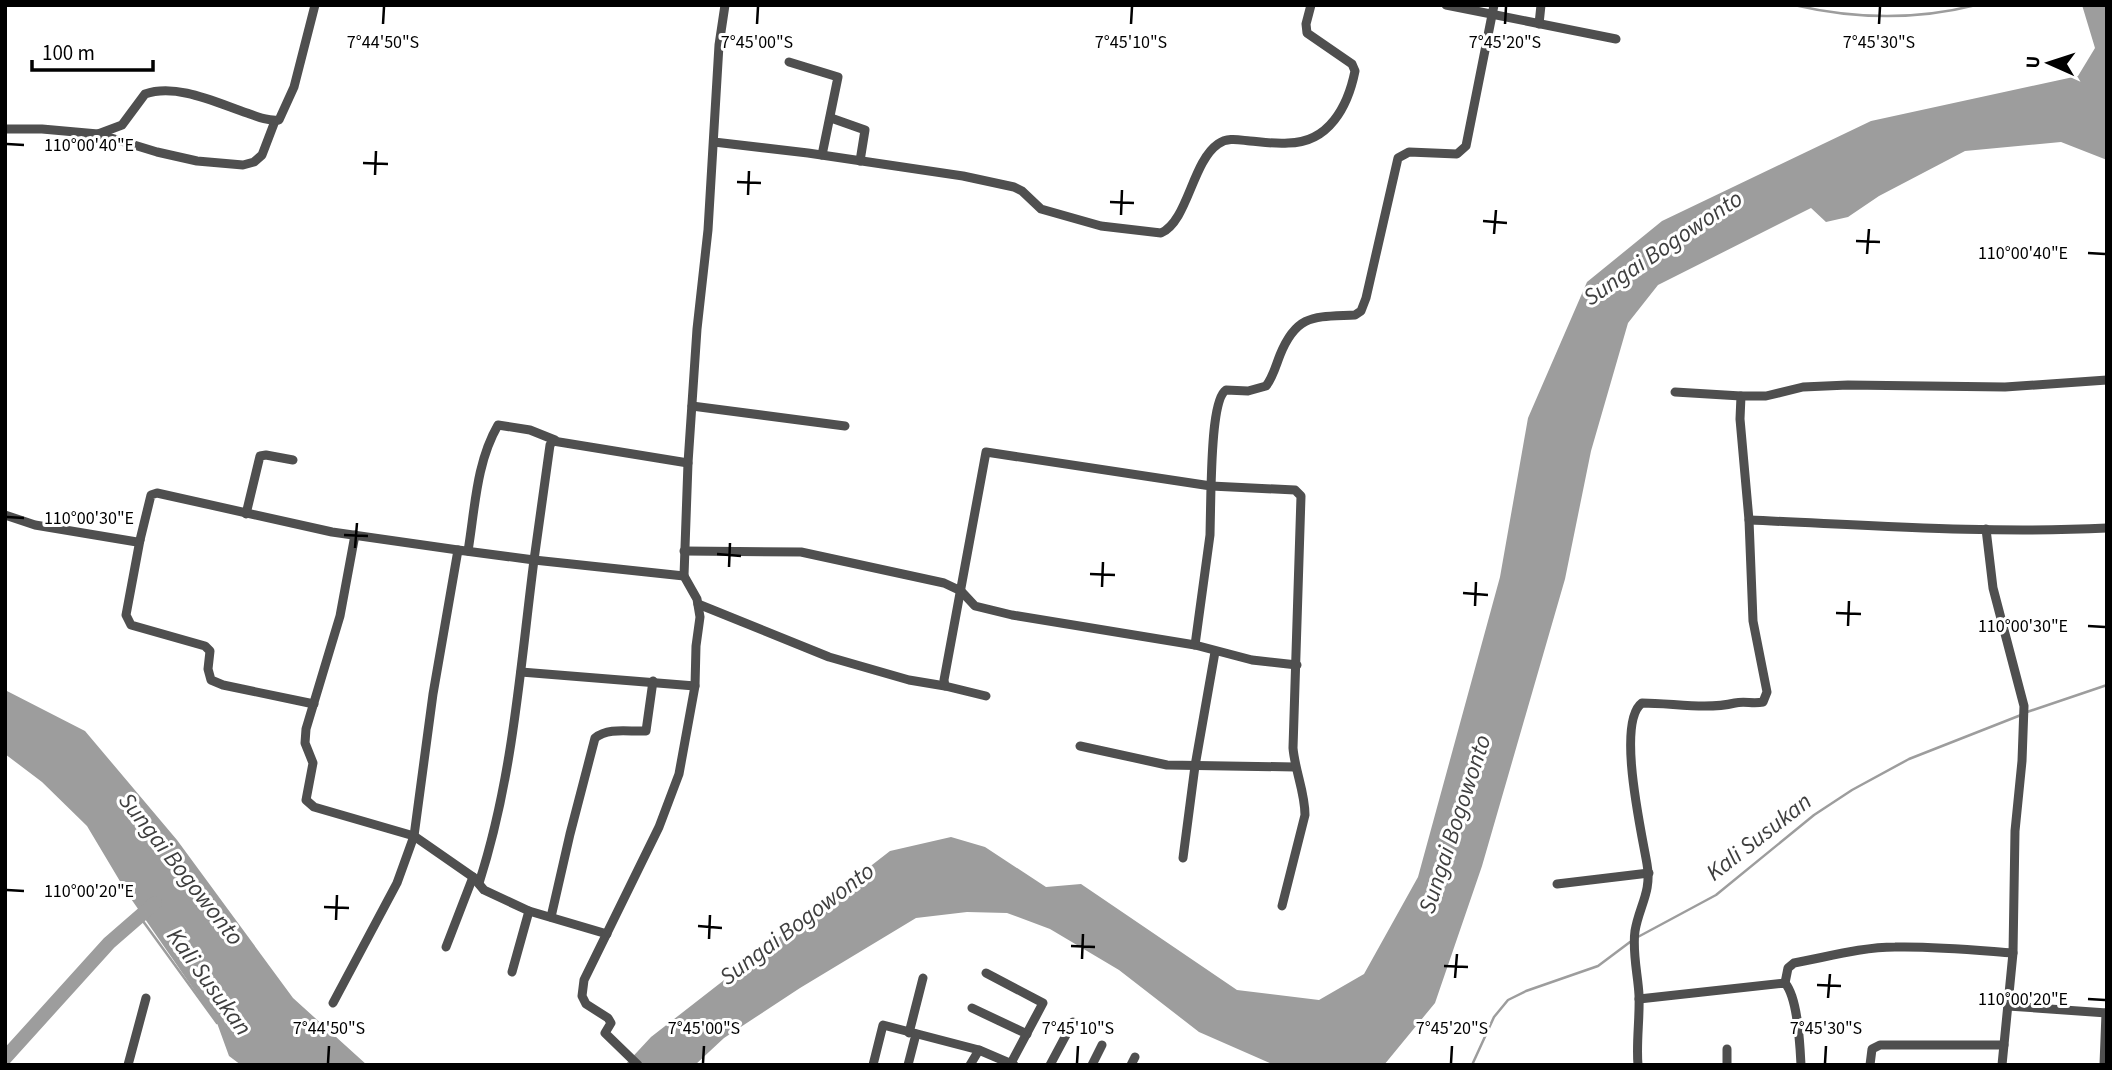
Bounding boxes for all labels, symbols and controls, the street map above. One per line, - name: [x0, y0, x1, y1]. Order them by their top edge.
- scale bar: [32, 28, 152, 72]
- north arrow: [2014, 28, 2084, 98]
- text: 7°44'50"S: [347, 30, 419, 55]
- text: 7°45'00"S: [721, 30, 793, 55]
- text: 7°45'10"S: [1095, 30, 1167, 55]
- text: 7°45'20"S: [1469, 30, 1541, 55]
- text: 7°45'30"S: [1843, 30, 1915, 55]
- text: 100 m: [42, 38, 95, 68]
- text: U: [2020, 55, 2047, 69]
- text: 110°00'40"E: [44, 133, 134, 158]
- water label: Sungai Bogowonto: [1576, 182, 1750, 314]
- text: 110°00'40"E: [1978, 241, 2068, 266]
- text: 110°00'30"E: [44, 506, 134, 531]
- text: 110°00'30"E: [1978, 614, 2068, 639]
- water label: Sungai Bogowonto: [1410, 730, 1500, 918]
- water label: Kali Susukan: [1699, 784, 1819, 890]
- water label: Sungai Bogowonto: [110, 785, 252, 953]
- water label: Sungai Bogowonto: [712, 854, 882, 994]
- text: 110°00'20"E: [44, 879, 134, 904]
- water label: Kali Susukan: [158, 921, 260, 1043]
- text: 110°00'20"E: [1978, 987, 2068, 1012]
- text: 7°44'50"S: [293, 1016, 365, 1041]
- text: 7°45'00"S: [668, 1016, 740, 1041]
- text: 7°45'10"S: [1042, 1016, 1114, 1041]
- text: 7°45'20"S: [1416, 1016, 1488, 1041]
- text: 7°45'30"S: [1790, 1016, 1862, 1041]

